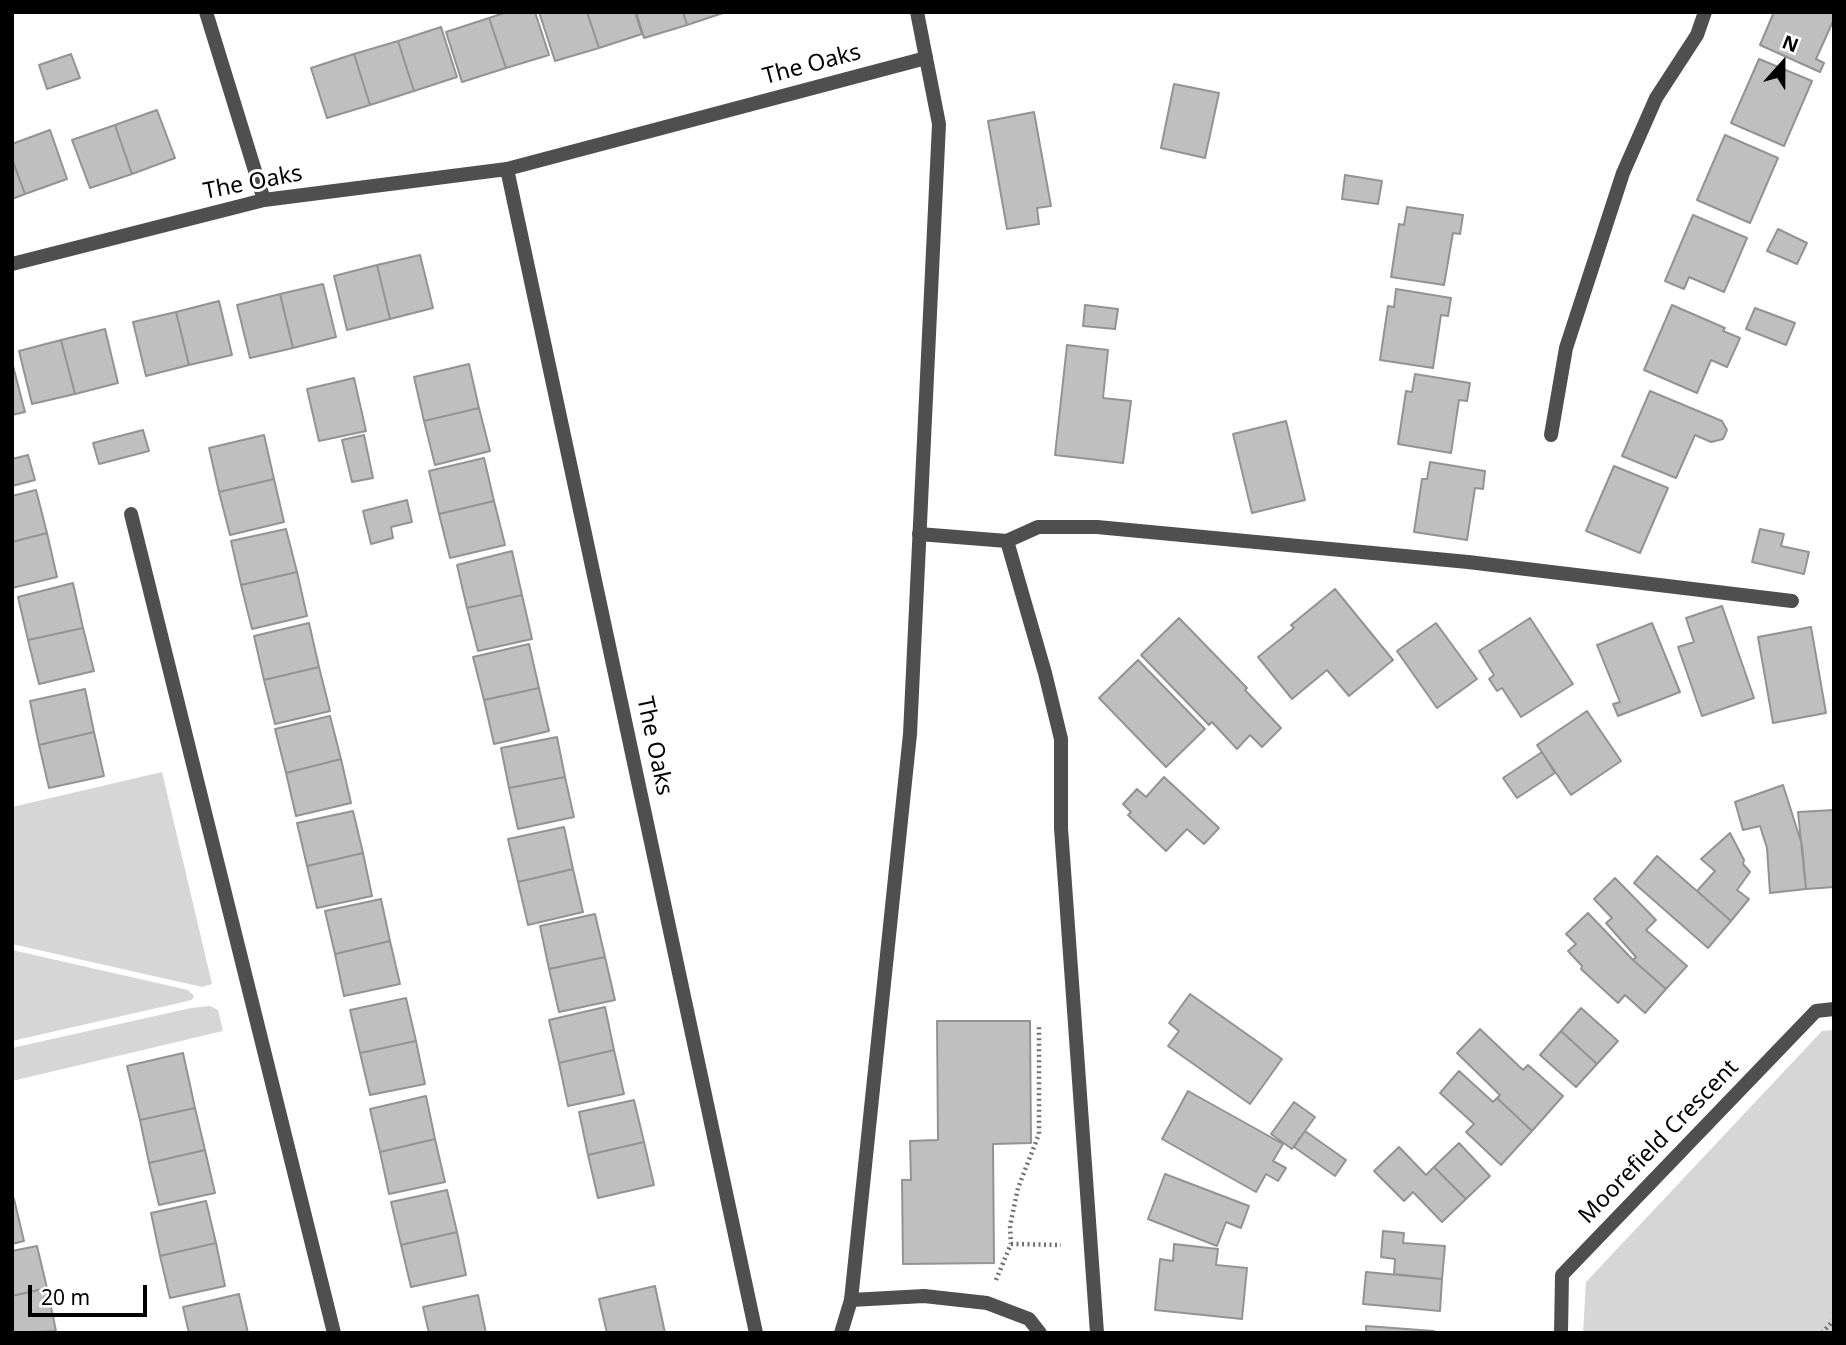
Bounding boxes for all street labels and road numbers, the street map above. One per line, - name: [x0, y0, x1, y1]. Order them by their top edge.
- street label: The Oaks: [760, 39, 864, 91]
- street label: The Oaks: [201, 160, 305, 206]
- street label: The Oaks: [630, 694, 678, 798]
- street label: Moorefield Crescent: [1573, 1054, 1745, 1230]

